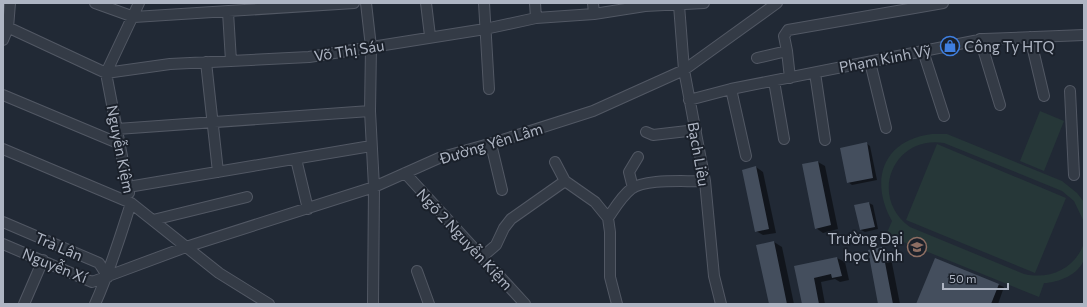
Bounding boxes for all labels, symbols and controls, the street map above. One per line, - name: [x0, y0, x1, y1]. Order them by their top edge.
- shop icon: Công Ty HTQ: [939, 35, 961, 57]
- street label: Võ Thị Sáu: [313, 36, 385, 64]
- place label: Công Ty HTQ: [964, 37, 1055, 55]
- street label: Phạm Kinh Vỹ: [837, 40, 933, 76]
- street label: Nguyễn Kiệm: [104, 103, 138, 195]
- street label: Đường Yên Lâm: [436, 119, 545, 168]
- street label: Bạch Liêu: [684, 120, 714, 188]
- street label: Ngõ 2 Nguyễn Kiệm: [413, 185, 517, 293]
- street label: Trà Lân: [33, 228, 85, 264]
- place label: Trường Đại học Vinh: [827, 229, 903, 264]
- school or university icon: Trường Đại học Vinh: [906, 236, 928, 258]
- street label: Nguyễn Xí: [20, 244, 91, 287]
- scale bar: [943, 265, 1008, 291]
- text: 50 m: [949, 271, 977, 285]

